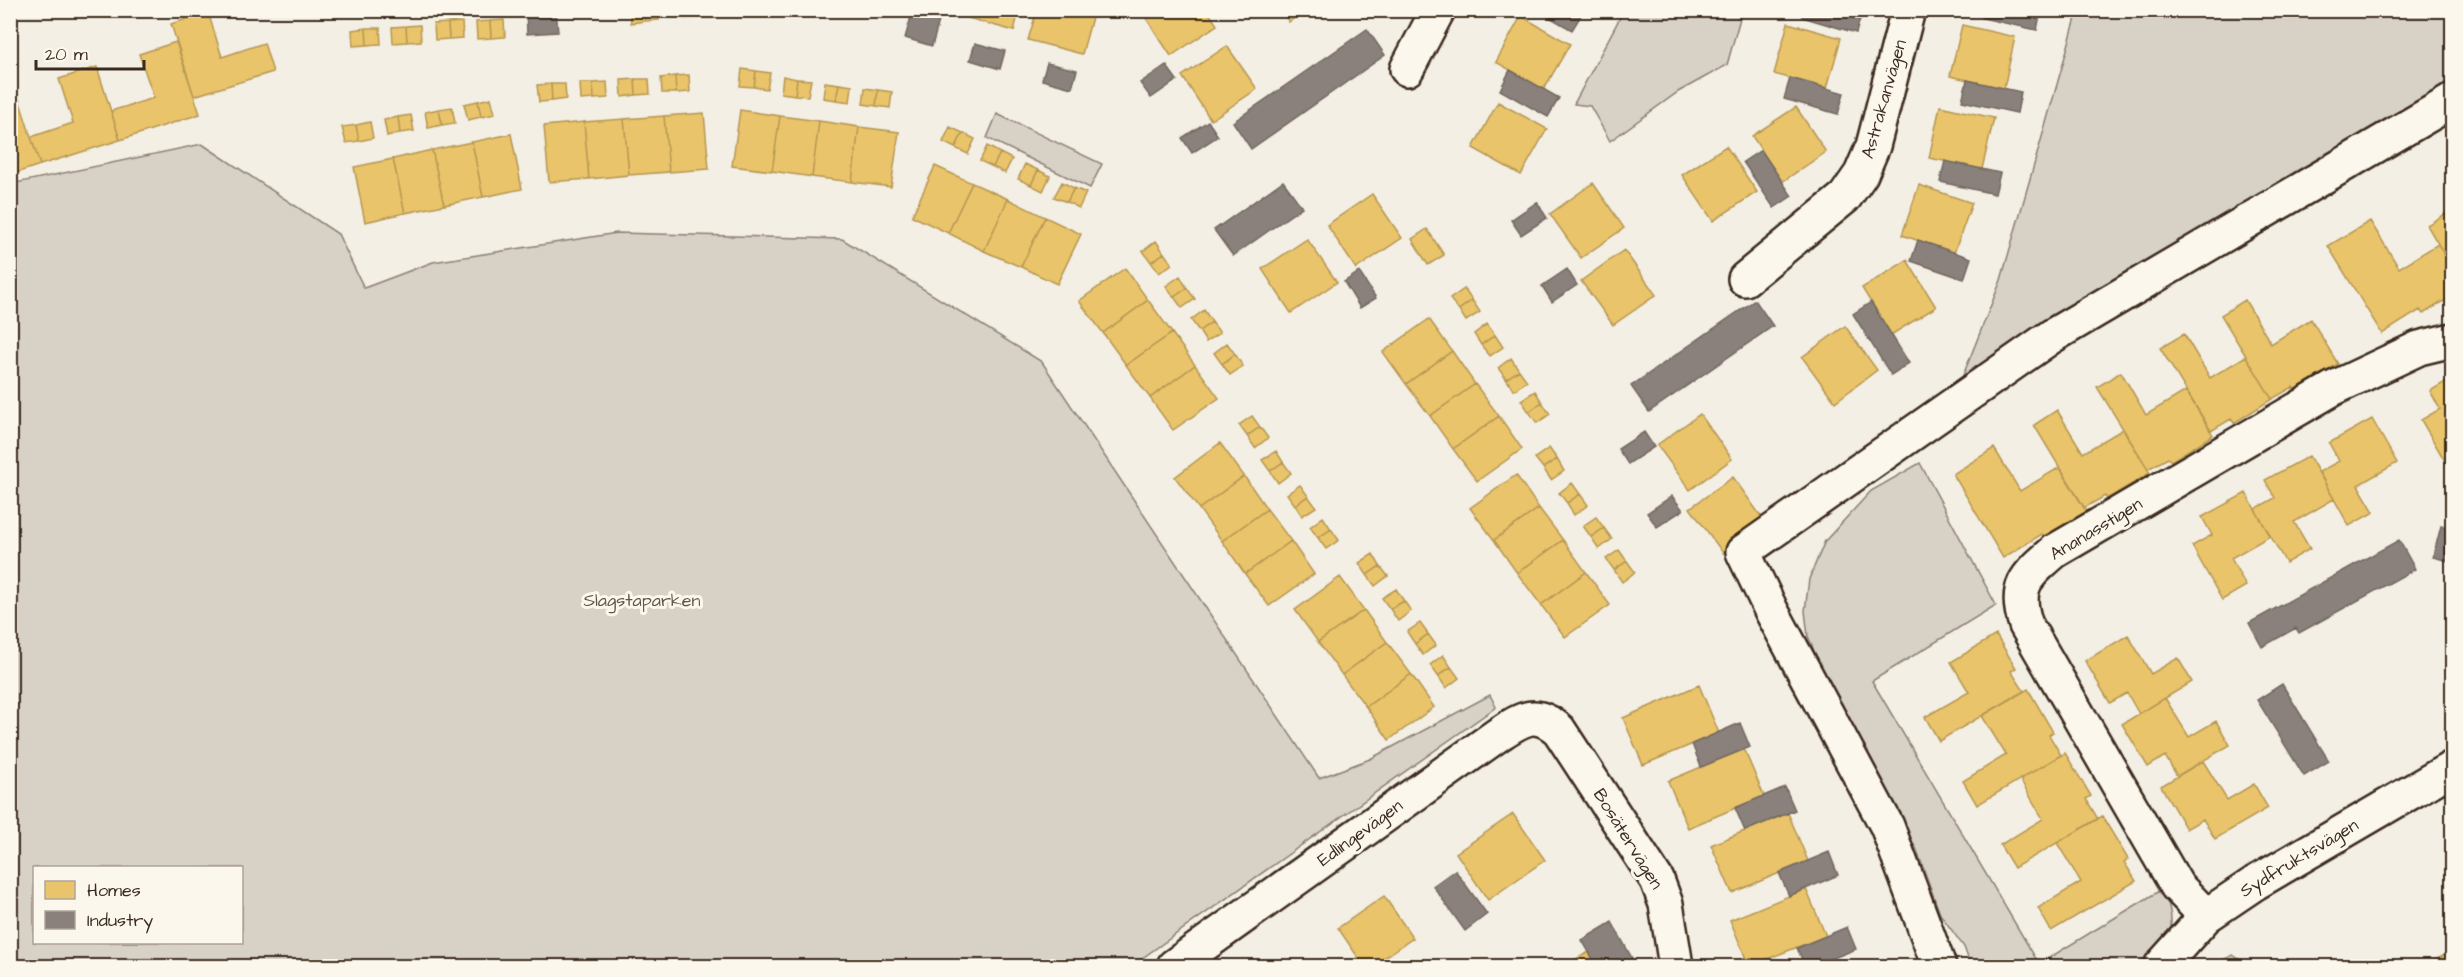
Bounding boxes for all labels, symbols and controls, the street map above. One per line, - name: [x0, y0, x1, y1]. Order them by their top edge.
- scale bar: [36, 33, 144, 71]
- street label: Astrakanvägen: [1855, 37, 1914, 162]
- text: 20 m: [45, 42, 88, 67]
- street label: Ananasstigen: [2045, 492, 2148, 567]
- park label: Slagstaparken: [583, 588, 701, 614]
- street label: Bosätervägen: [1586, 784, 1669, 895]
- street label: Edlingevägen: [1312, 794, 1408, 873]
- street label: Sydfruktsvägen: [2235, 813, 2364, 904]
- legend: [33, 866, 243, 944]
- text: Homes: [87, 878, 141, 903]
- text: Industry: [87, 908, 153, 934]

